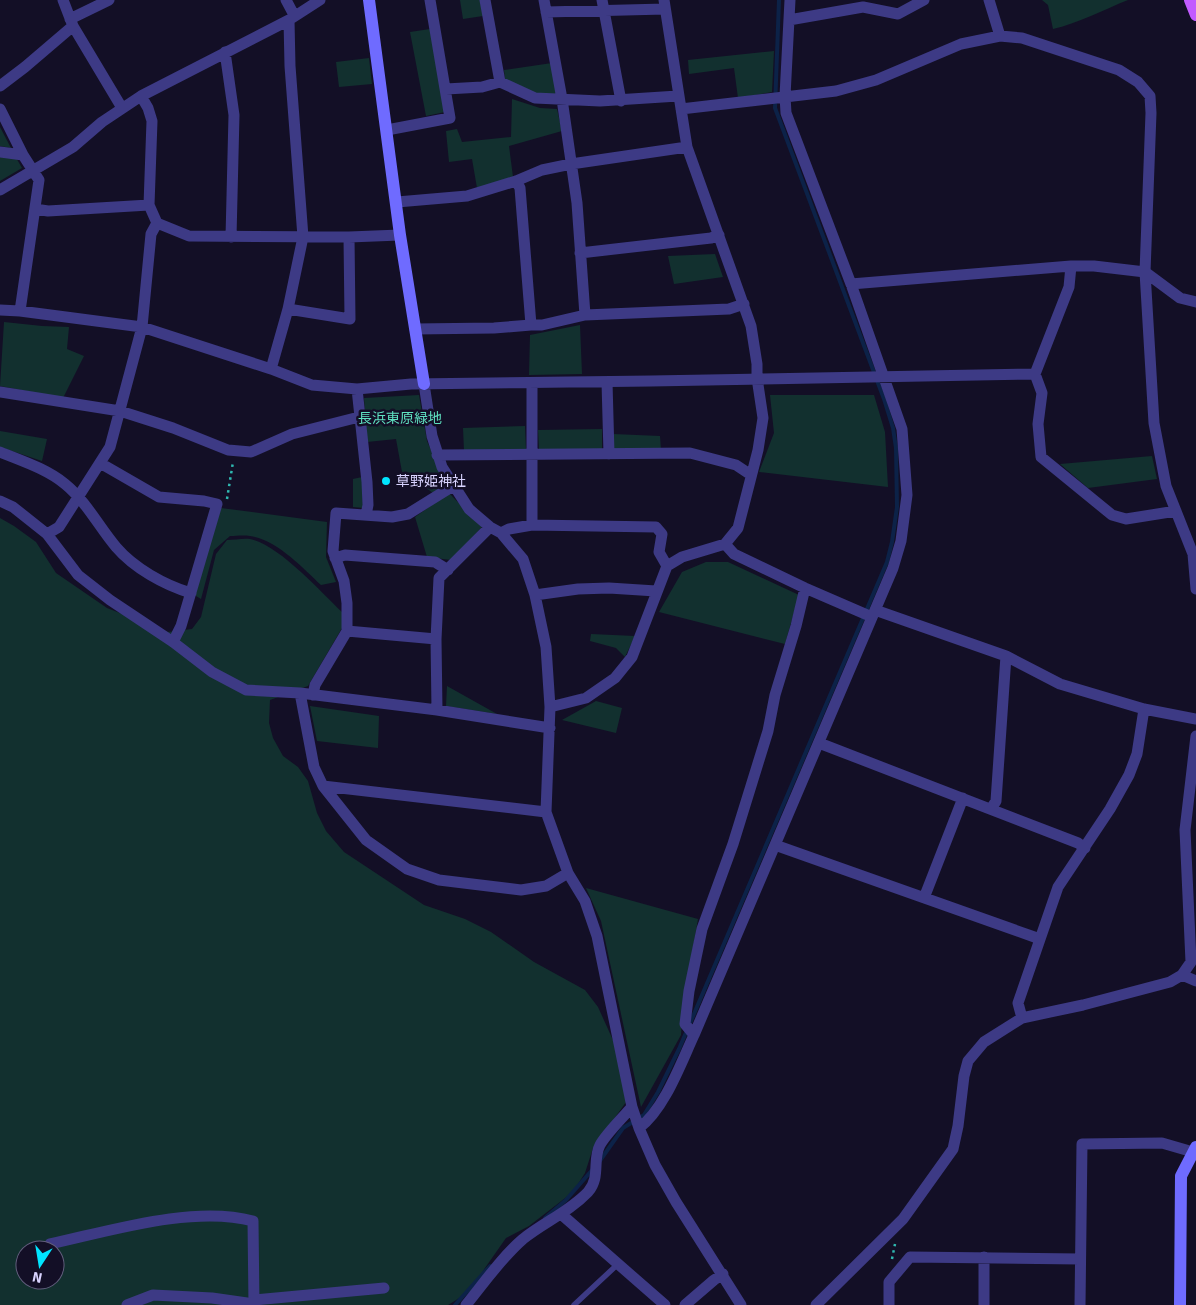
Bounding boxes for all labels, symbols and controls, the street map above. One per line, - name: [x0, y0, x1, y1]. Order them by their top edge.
- park label: 長浜東原緑地: [358, 410, 442, 427]
- place label: 草野姫神社: [396, 473, 466, 490]
- marker: 草野姫神社: [380, 475, 392, 487]
- north arrow: [15, 1240, 65, 1290]
- text: N: [31, 1268, 44, 1287]

